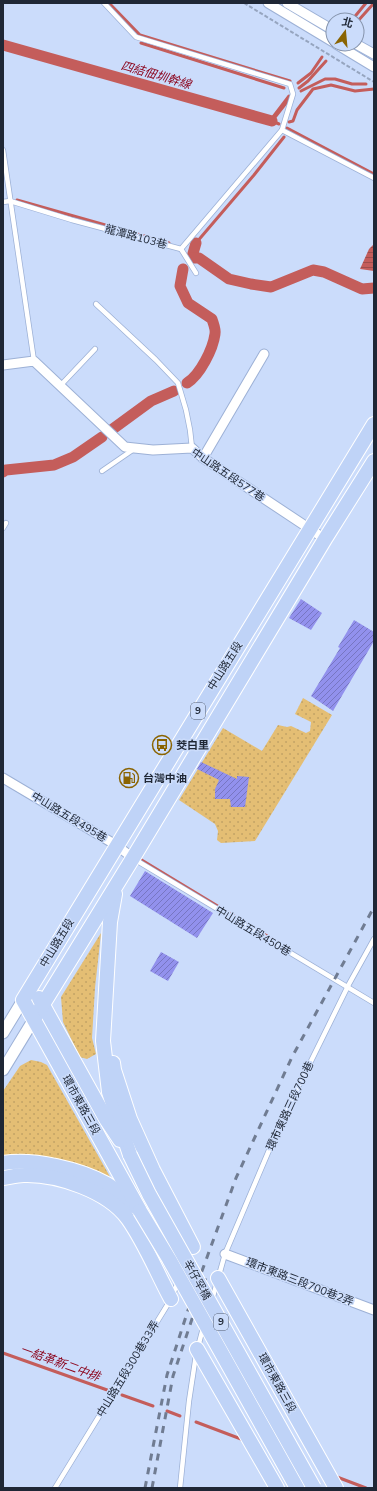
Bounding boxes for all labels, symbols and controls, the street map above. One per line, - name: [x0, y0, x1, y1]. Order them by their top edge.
- north arrow: [325, 12, 365, 52]
- text: 北: [340, 14, 355, 32]
- water label: 四結佃圳幹線: [119, 57, 195, 93]
- street label: 龍潭路103巷: [103, 221, 169, 253]
- street label: 中山路五段577巷: [188, 445, 268, 505]
- street label: 中山路五段: [204, 639, 246, 693]
- road number: 9: [191, 703, 205, 719]
- bus stop icon: 茭白里: [151, 734, 173, 756]
- place label: 茭白里: [176, 738, 209, 753]
- fuel station icon: 台灣中油: [118, 767, 140, 789]
- place label: 台灣中油: [143, 771, 187, 786]
- street label: 中山路五段495巷: [28, 788, 110, 846]
- street label: 中山路五段450巷: [212, 902, 294, 960]
- street label: 中山路五段: [36, 916, 78, 970]
- street label: 環市東路三段700巷: [263, 1059, 317, 1153]
- street label: 環市東路三段: [58, 1073, 104, 1137]
- street label: 環市東路三段700巷2弄: [244, 1254, 356, 1310]
- street label: 辛仔罕橋: [180, 1257, 214, 1303]
- road number: 9: [214, 1314, 228, 1330]
- street label: 中山路五段300巷33弄: [93, 1318, 163, 1420]
- water label: 一結革新二中排: [18, 1341, 104, 1386]
- street label: 環市東路三段: [254, 1351, 300, 1415]

